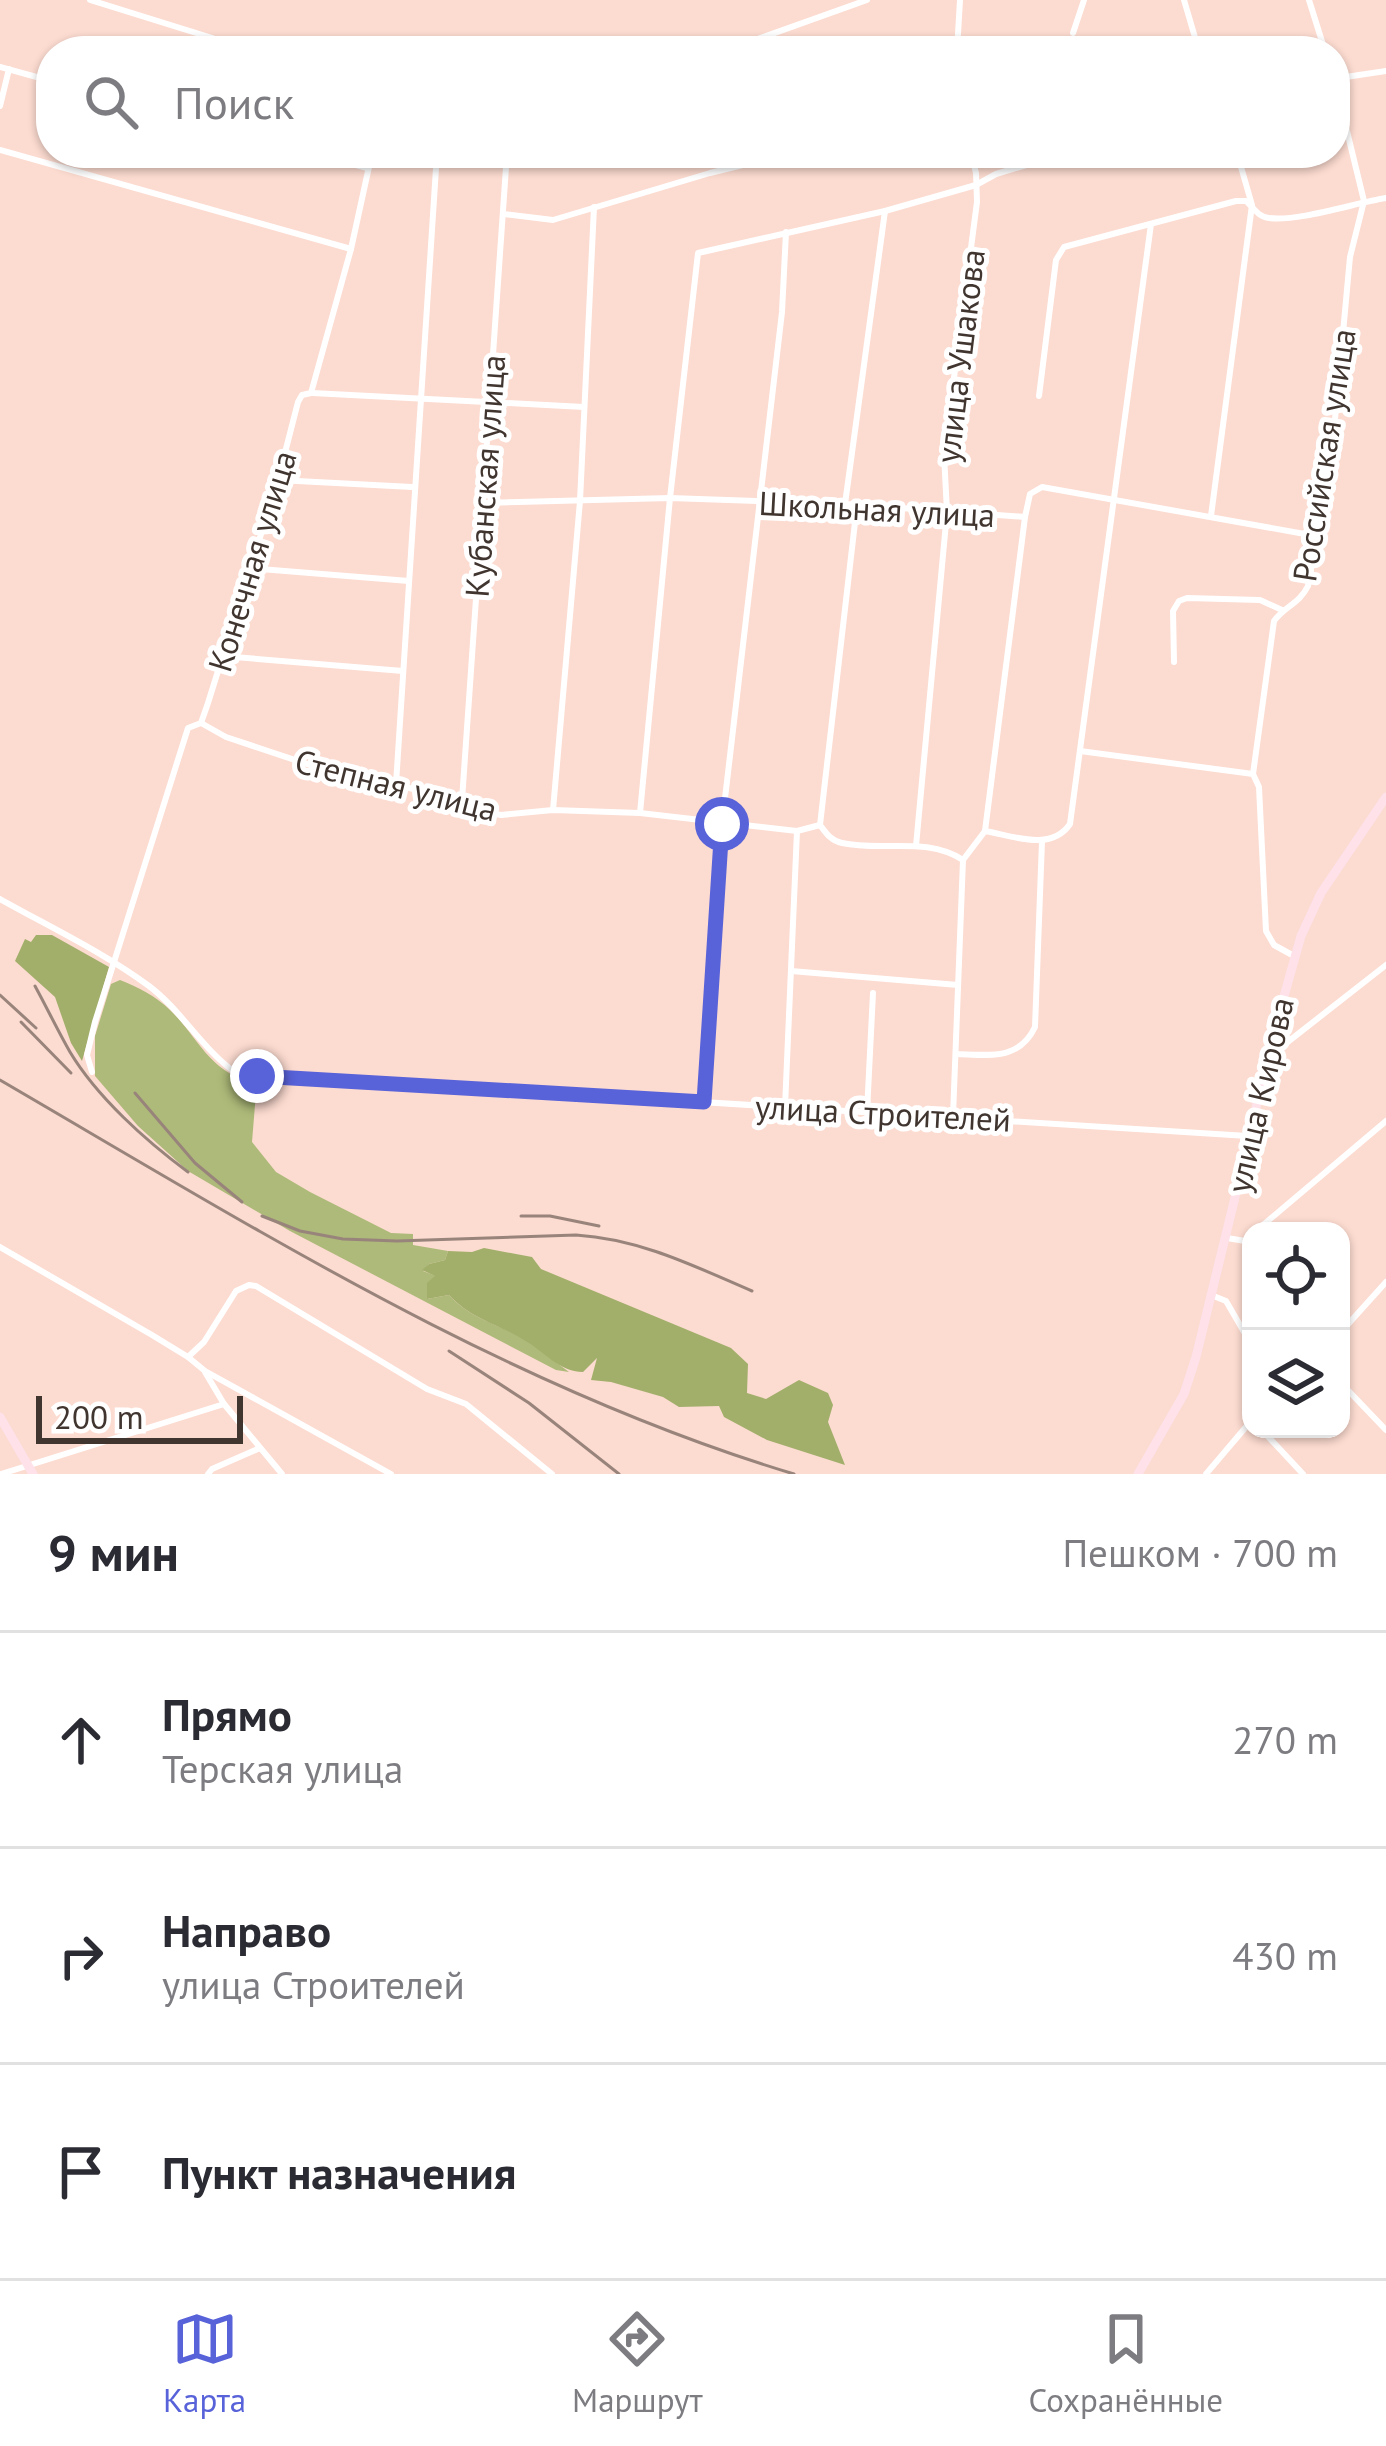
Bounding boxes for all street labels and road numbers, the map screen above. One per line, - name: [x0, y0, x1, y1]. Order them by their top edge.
- street label: улица Ушакова: [925, 247, 994, 465]
- street label: Российская улица: [1282, 325, 1365, 584]
- street label: Кубанская улица: [455, 353, 514, 599]
- street label: Конечная улица: [197, 445, 306, 677]
- street label: Школьная улица: [758, 481, 996, 536]
- street label: Степная улица: [291, 739, 501, 830]
- street label: улица Кирова: [1216, 993, 1303, 1197]
- street label: улица Строителей: [754, 1084, 1012, 1141]

